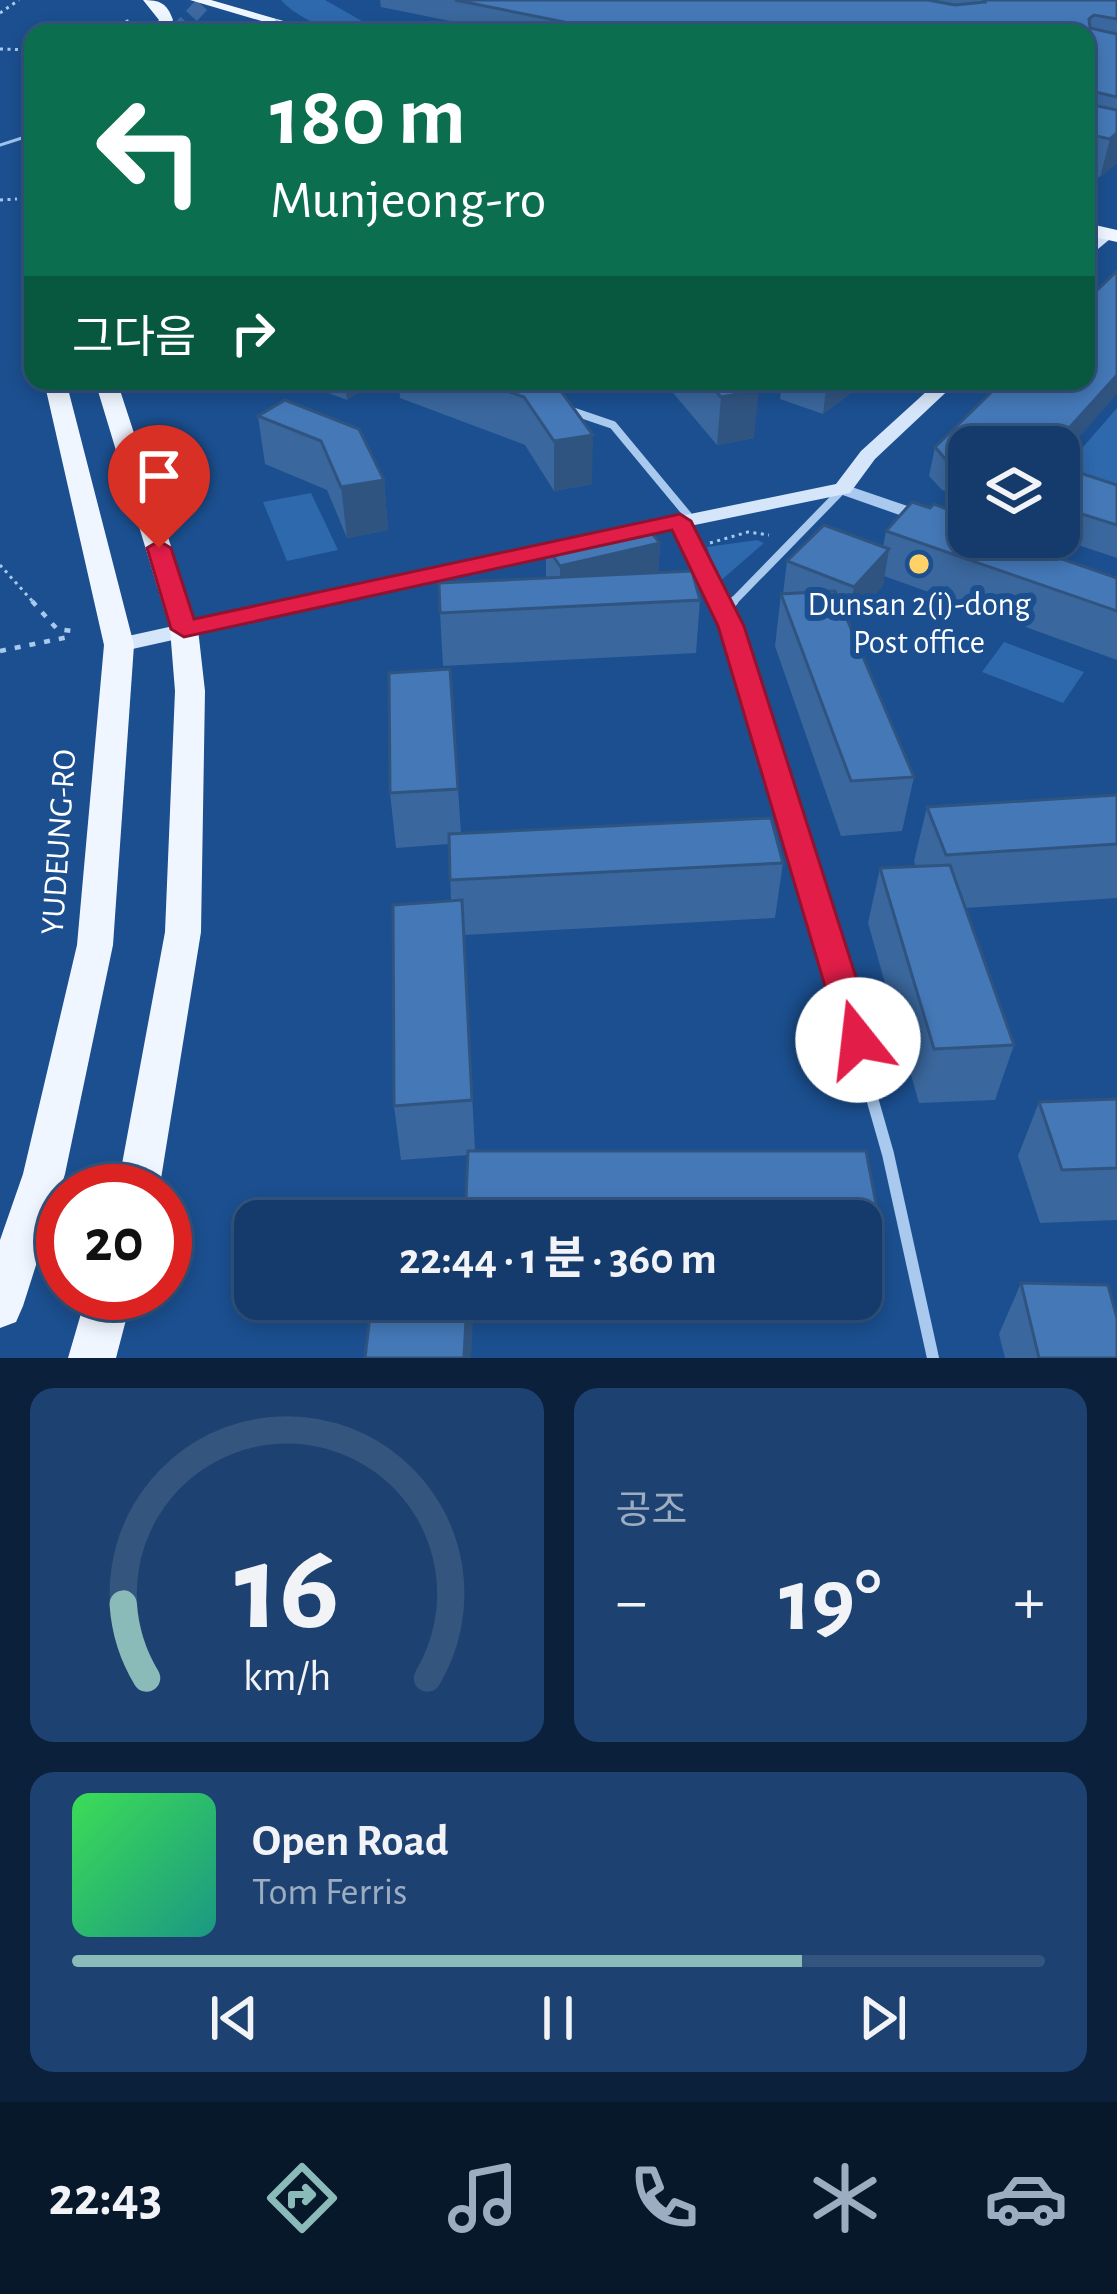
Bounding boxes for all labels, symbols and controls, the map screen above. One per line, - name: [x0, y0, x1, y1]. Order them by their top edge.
- icon: left: [72, 72, 228, 228]
- text: 180 m: [270, 76, 466, 160]
- text: Munjeong-ro: [270, 174, 546, 228]
- icon: right: [220, 300, 286, 366]
- text: 그다음: [72, 316, 196, 361]
- pin: [108, 425, 210, 548]
- map controls: [948, 426, 1080, 558]
- button: layers: [948, 426, 1080, 558]
- icon: arrive: [126, 443, 192, 509]
- marker: Dunsan 2(i)-dong Post office: [906, 551, 932, 577]
- place label: Dunsan 2(i)-dong Post office: [807, 589, 1031, 660]
- street label: YUDEUNG-RO: [37, 748, 82, 936]
- position arrow: [795, 977, 921, 1103]
- speed limit sign: 20: [36, 1164, 192, 1320]
- text: 22:44 · 1 분 · 360 m: [399, 1237, 717, 1282]
- text: 공조: [616, 1492, 687, 1531]
- text: 16: [234, 1527, 339, 1652]
- text: 19°: [779, 1557, 881, 1647]
- text: −: [616, 1569, 647, 1635]
- text: +: [1013, 1569, 1045, 1635]
- text: km/h: [243, 1656, 331, 1699]
- text: Open Road: [252, 1819, 449, 1864]
- text: Tom Ferris: [252, 1873, 408, 1912]
- icon: previous: [201, 1985, 267, 2051]
- icon: pause: [525, 1985, 591, 2051]
- icon: next: [850, 1985, 916, 2051]
- icon: directions: [260, 2156, 344, 2240]
- icon: music: [441, 2156, 525, 2240]
- icon: phone: [622, 2156, 706, 2240]
- icon: climate: [803, 2156, 887, 2240]
- icon: car: [984, 2156, 1068, 2240]
- text: 22:43: [49, 2171, 162, 2225]

